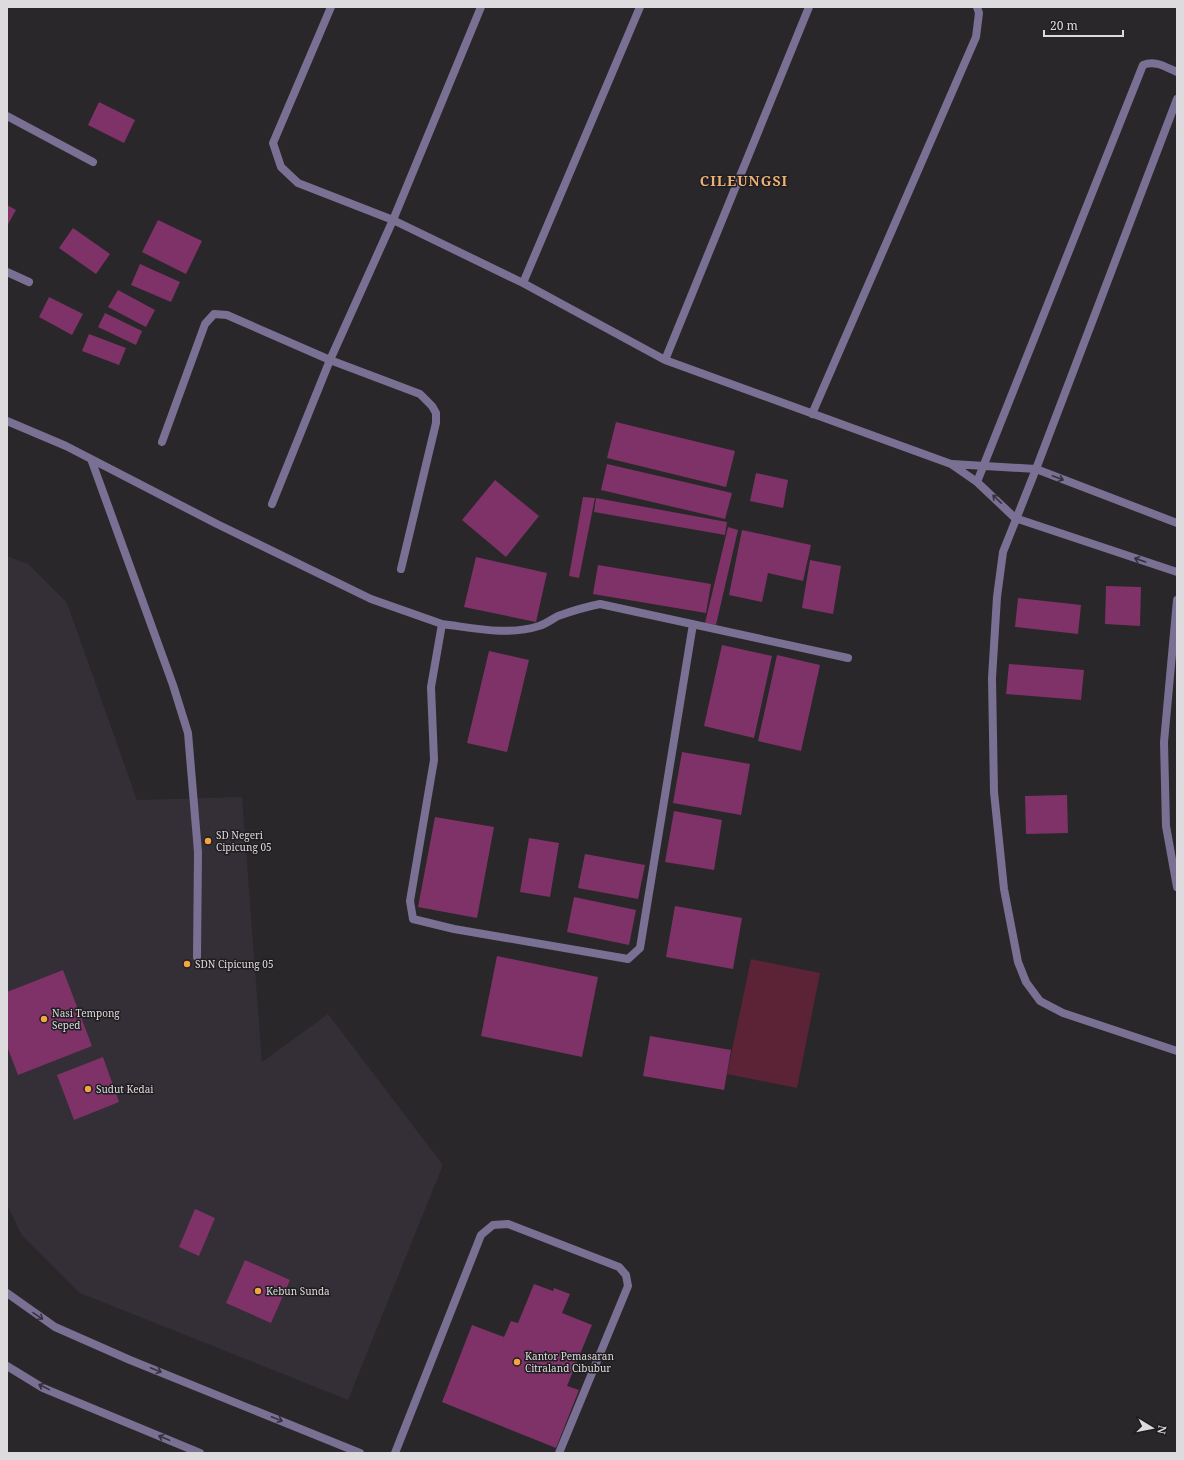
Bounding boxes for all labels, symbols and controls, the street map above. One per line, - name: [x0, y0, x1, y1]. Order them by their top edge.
- scale bar: [1044, 12, 1123, 38]
- text: 20 m: [1050, 17, 1078, 34]
- district label: CILEUNGSI: [700, 171, 788, 190]
- one-way arrow: [1052, 474, 1064, 482]
- one-way arrow: [992, 495, 1002, 504]
- one-way arrow: [1134, 555, 1146, 563]
- place label: SD Negeri Cipicung 05: [216, 828, 272, 854]
- marker: SD Negeri Cipicung 05: [203, 836, 213, 846]
- place label: SDN Cipicung 05: [195, 957, 274, 971]
- marker: SDN Cipicung 05: [182, 959, 192, 969]
- place label: Nasi Tempong Seped: [52, 1006, 120, 1032]
- marker: Nasi Tempong Seped: [39, 1014, 49, 1024]
- place label: Sudut Kedai: [96, 1082, 154, 1096]
- marker: Sudut Kedai: [83, 1084, 93, 1094]
- place label: Kebun Sunda: [266, 1284, 330, 1298]
- marker: Kebun Sunda: [253, 1286, 263, 1296]
- one-way arrow: [33, 1312, 44, 1320]
- place label: Kantor Pemasaran Citraland Cibubur: [525, 1349, 614, 1375]
- marker: Kantor Pemasaran Citraland Cibubur: [512, 1357, 522, 1367]
- one-way arrow: [150, 1367, 162, 1375]
- one-way arrow: [38, 1383, 50, 1391]
- north arrow: [1132, 1408, 1172, 1448]
- one-way arrow: [270, 1416, 282, 1424]
- text: N: [1154, 1424, 1170, 1436]
- one-way arrow: [158, 1434, 170, 1441]

